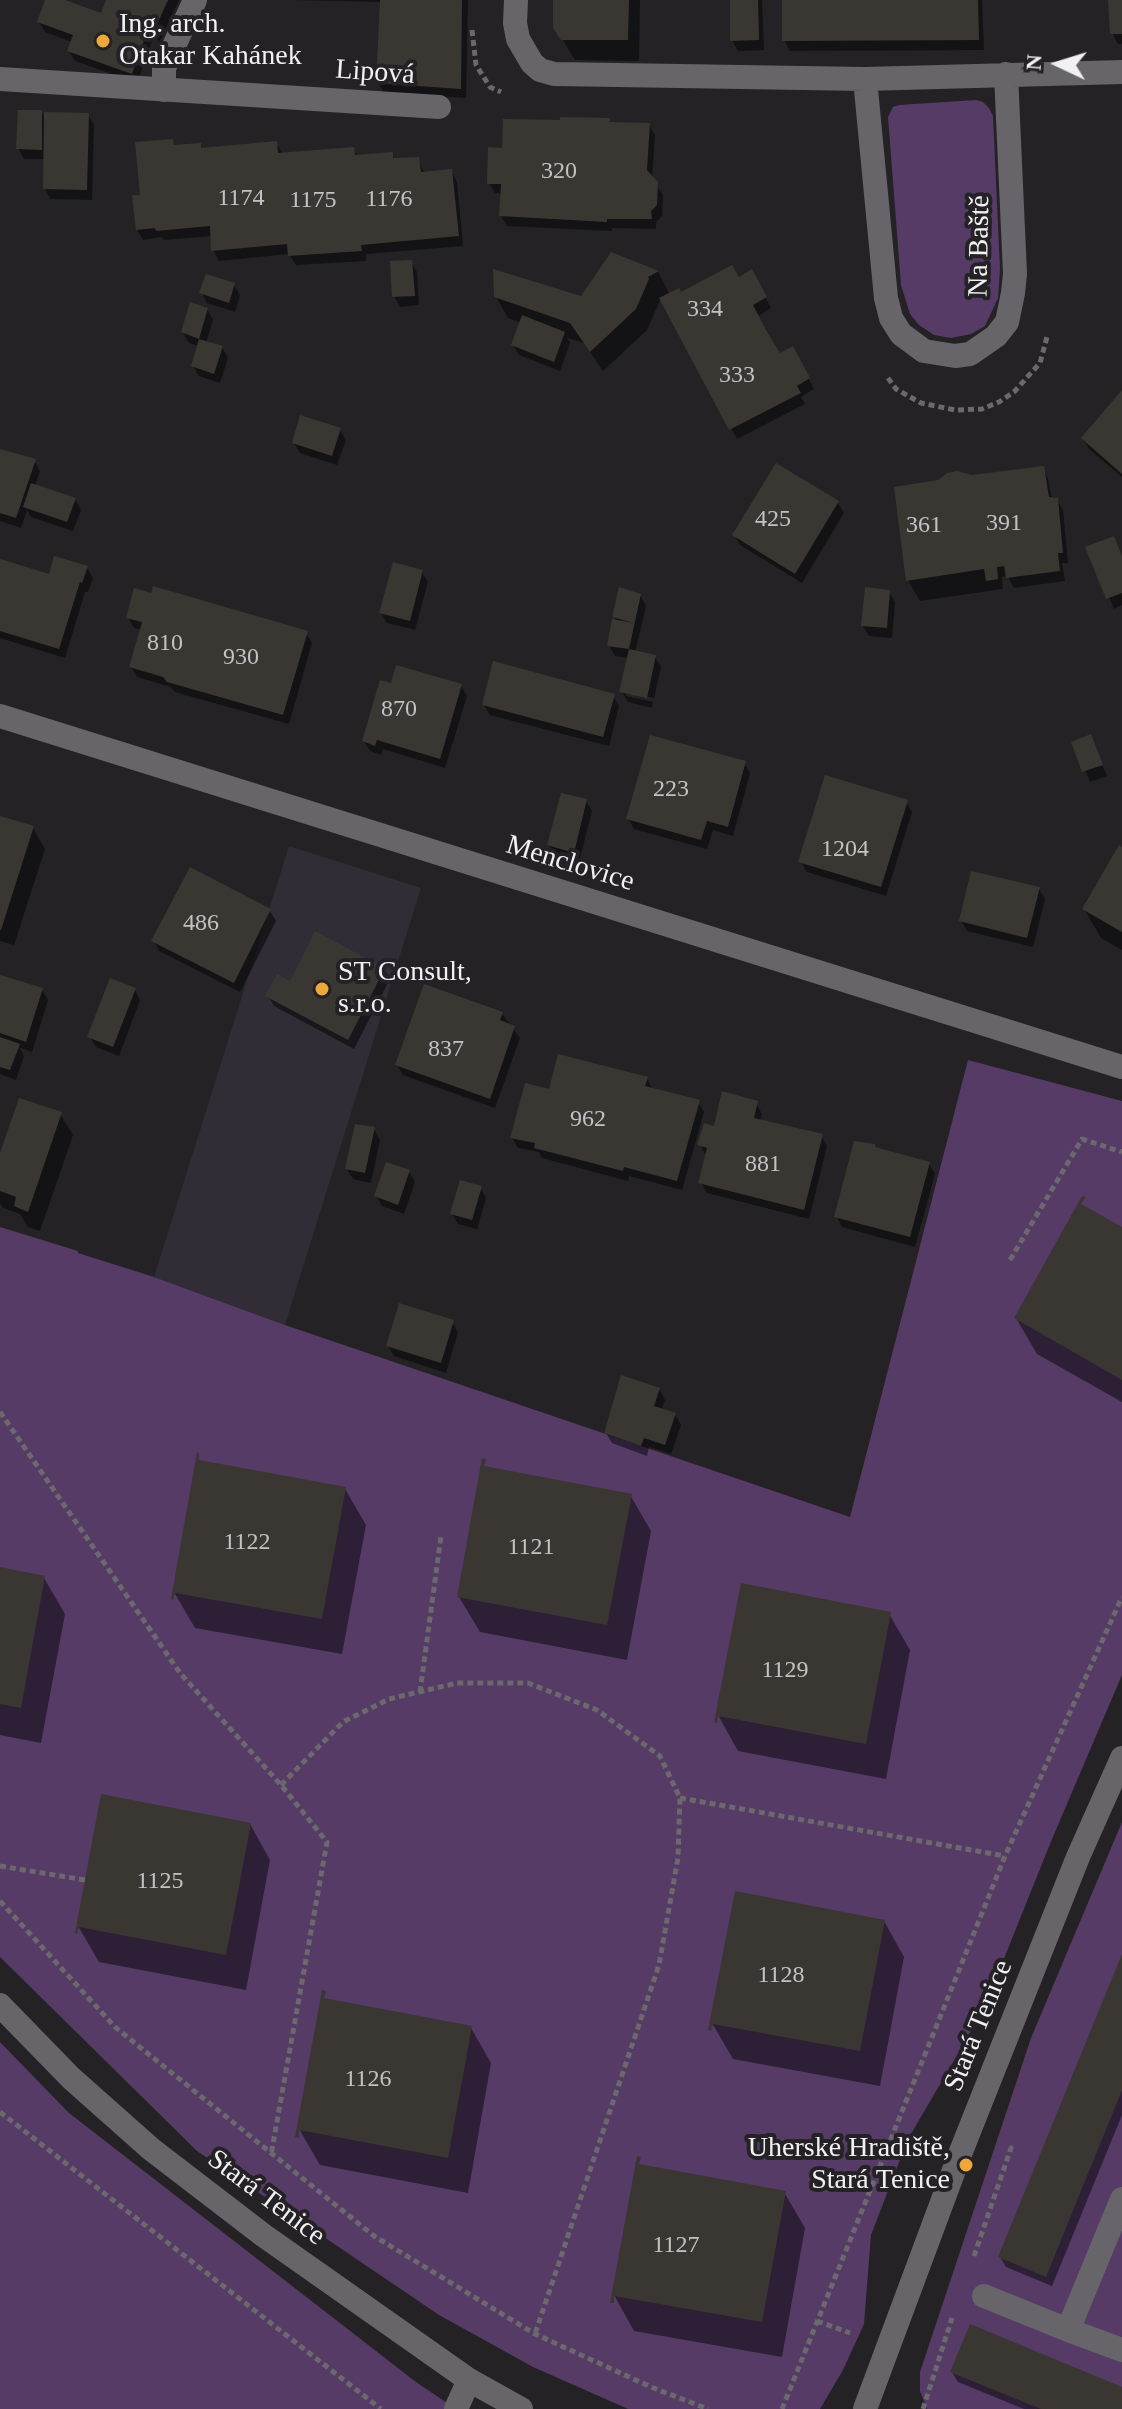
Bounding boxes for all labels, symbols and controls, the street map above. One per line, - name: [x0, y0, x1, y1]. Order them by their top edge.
- place label: Ing. arch. Otakar Kahánek: [119, 8, 302, 74]
- north arrow: [1018, 24, 1098, 104]
- marker: Ing. arch. Otakar Kahánek: [94, 32, 112, 50]
- street label: Lipová: [334, 53, 416, 93]
- text: N: [1021, 54, 1047, 71]
- house number: 320: [541, 158, 577, 186]
- house number: 1174: [217, 185, 265, 213]
- house number: 1176: [365, 186, 413, 214]
- house number: 1175: [289, 187, 337, 215]
- street label: Na Baště: [962, 195, 998, 297]
- house number: 334: [687, 296, 723, 324]
- house number: 333: [719, 362, 755, 390]
- house number: 425: [755, 506, 791, 534]
- house number: 391: [986, 510, 1022, 538]
- house number: 361: [906, 512, 942, 540]
- house number: 810: [147, 630, 183, 658]
- house number: 930: [223, 644, 259, 672]
- house number: 870: [381, 696, 417, 724]
- house number: 223: [653, 776, 689, 804]
- street label: Menclovice: [502, 829, 638, 899]
- house number: 1204: [821, 836, 869, 864]
- house number: 486: [183, 910, 219, 938]
- place label: ST Consult, s.r.o.: [338, 956, 472, 1022]
- marker: ST Consult, s.r.o.: [313, 980, 331, 998]
- house number: 837: [428, 1036, 464, 1064]
- house number: 962: [570, 1106, 606, 1134]
- house number: 881: [745, 1151, 781, 1179]
- house number: 1122: [223, 1529, 271, 1557]
- house number: 1121: [507, 1534, 555, 1562]
- house number: 1129: [761, 1657, 809, 1685]
- house number: 1125: [136, 1868, 184, 1896]
- street label: Stará Tenice: [937, 1955, 1021, 2097]
- house number: 1128: [757, 1962, 805, 1990]
- house number: 1126: [344, 2066, 392, 2094]
- place label: Uherské Hradiště, Stará Tenice: [748, 2132, 950, 2198]
- street label: Stará Tenice: [200, 2143, 332, 2253]
- marker: Uherské Hradiště, Stará Tenice: [957, 2156, 975, 2174]
- house number: 1127: [652, 2232, 700, 2260]

